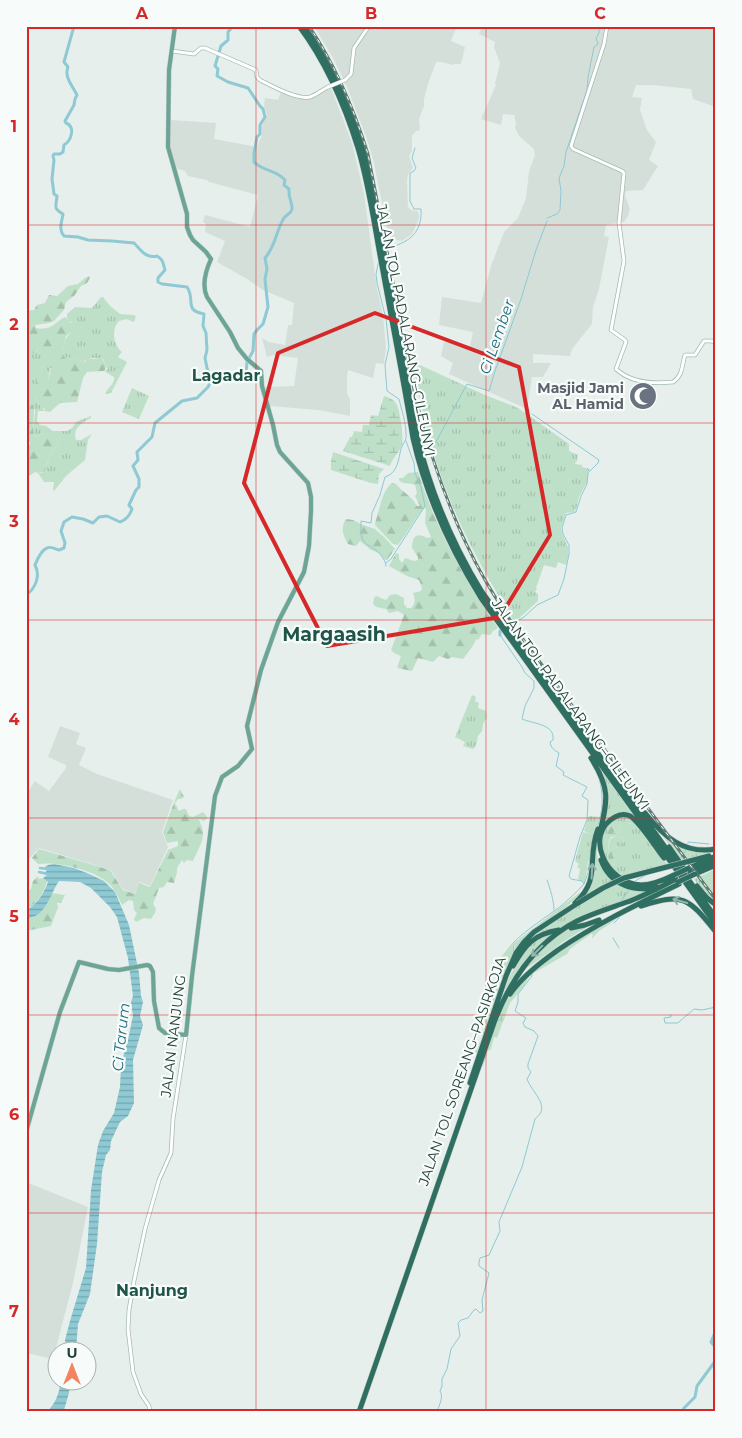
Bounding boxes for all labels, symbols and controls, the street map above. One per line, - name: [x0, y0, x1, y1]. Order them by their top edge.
- text: A: [135, 4, 149, 23]
- text: B: [365, 4, 377, 23]
- text: C: [594, 4, 606, 23]
- text: 1: [11, 117, 17, 136]
- street label: JALAN TOL PADALARANG–CILEUNYI: [372, 201, 439, 458]
- water label: Ci Lember: [475, 296, 518, 377]
- text: 2: [9, 315, 19, 334]
- district label: Lagadar: [192, 366, 260, 385]
- place label: Masjid Jami AL Hamid: [537, 379, 624, 413]
- mosque icon: Masjid Jami AL Hamid: [628, 381, 658, 411]
- text: 3: [8, 512, 19, 531]
- street label: JALAN TOL PADALARANG–CILEUNYI: [487, 594, 654, 813]
- district label: Margaasih: [282, 623, 386, 646]
- text: 4: [8, 710, 20, 729]
- one-way arrow: [587, 863, 596, 879]
- one-way arrow: [672, 895, 688, 905]
- text: 5: [9, 907, 19, 926]
- one-way arrow: [531, 945, 544, 957]
- street label: JALAN TOL SOREANG–PASIRKOJA: [414, 953, 510, 1189]
- street label: JALAN NANJUNG: [156, 974, 189, 1099]
- water label: Ci Tarum: [107, 1002, 134, 1072]
- text: 6: [9, 1105, 19, 1124]
- district label: Nanjung: [116, 1281, 188, 1300]
- text: 7: [9, 1302, 19, 1321]
- north arrow: [48, 1340, 98, 1390]
- text: U: [66, 1344, 78, 1362]

